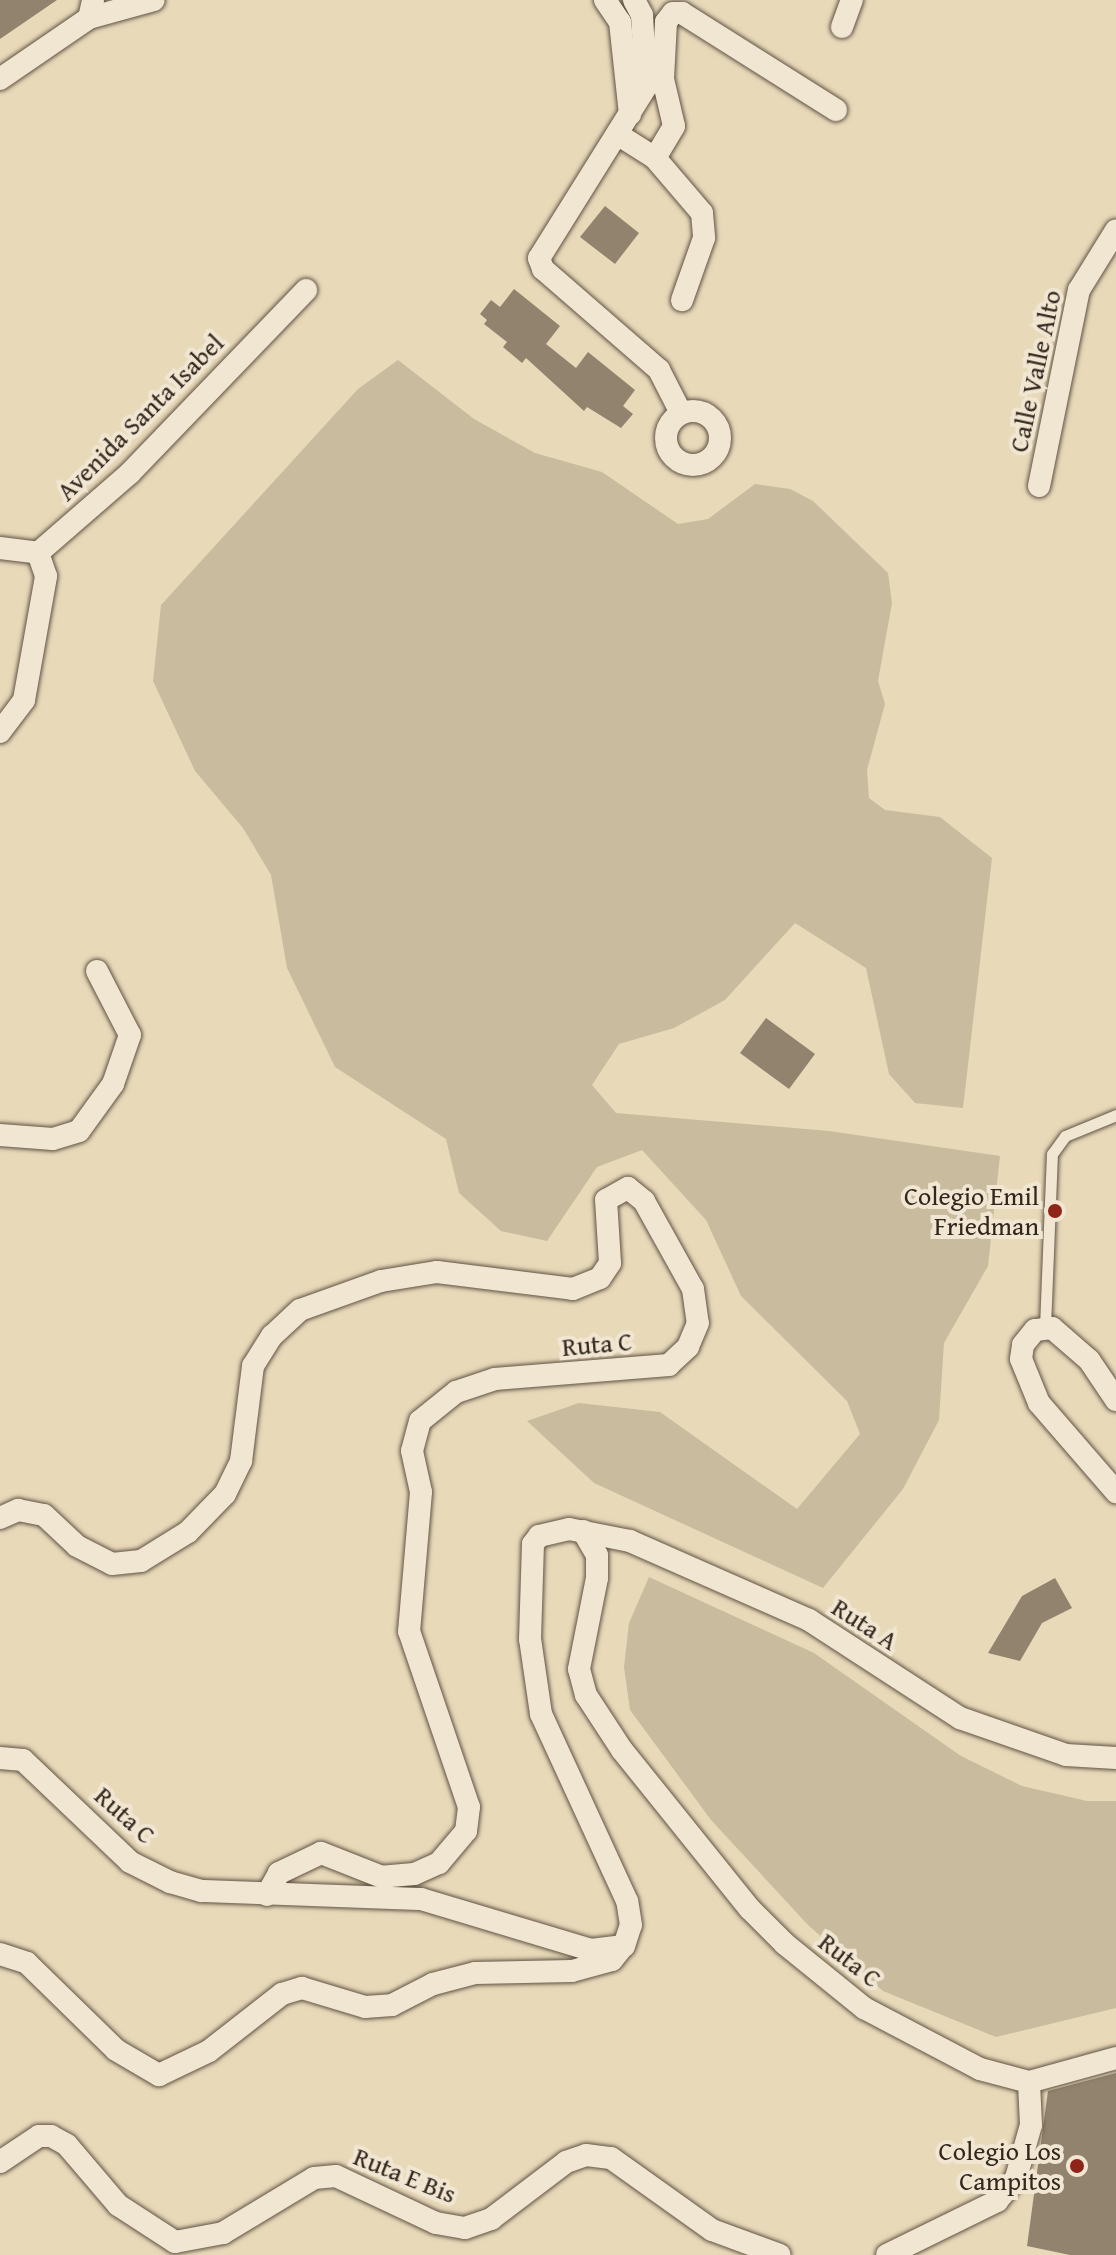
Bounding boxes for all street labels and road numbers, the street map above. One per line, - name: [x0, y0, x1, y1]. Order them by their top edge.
- street label: Calle Valle Alto: [1003, 287, 1067, 455]
- street label: Avenida Santa Isabel: [50, 327, 230, 507]
- street label: Ruta C: [561, 1325, 633, 1363]
- street label: Ruta A: [826, 1591, 904, 1657]
- street label: Ruta C: [88, 1780, 162, 1850]
- street label: Ruta C: [813, 1926, 887, 1994]
- street label: Ruta E Bis: [349, 2140, 461, 2210]

